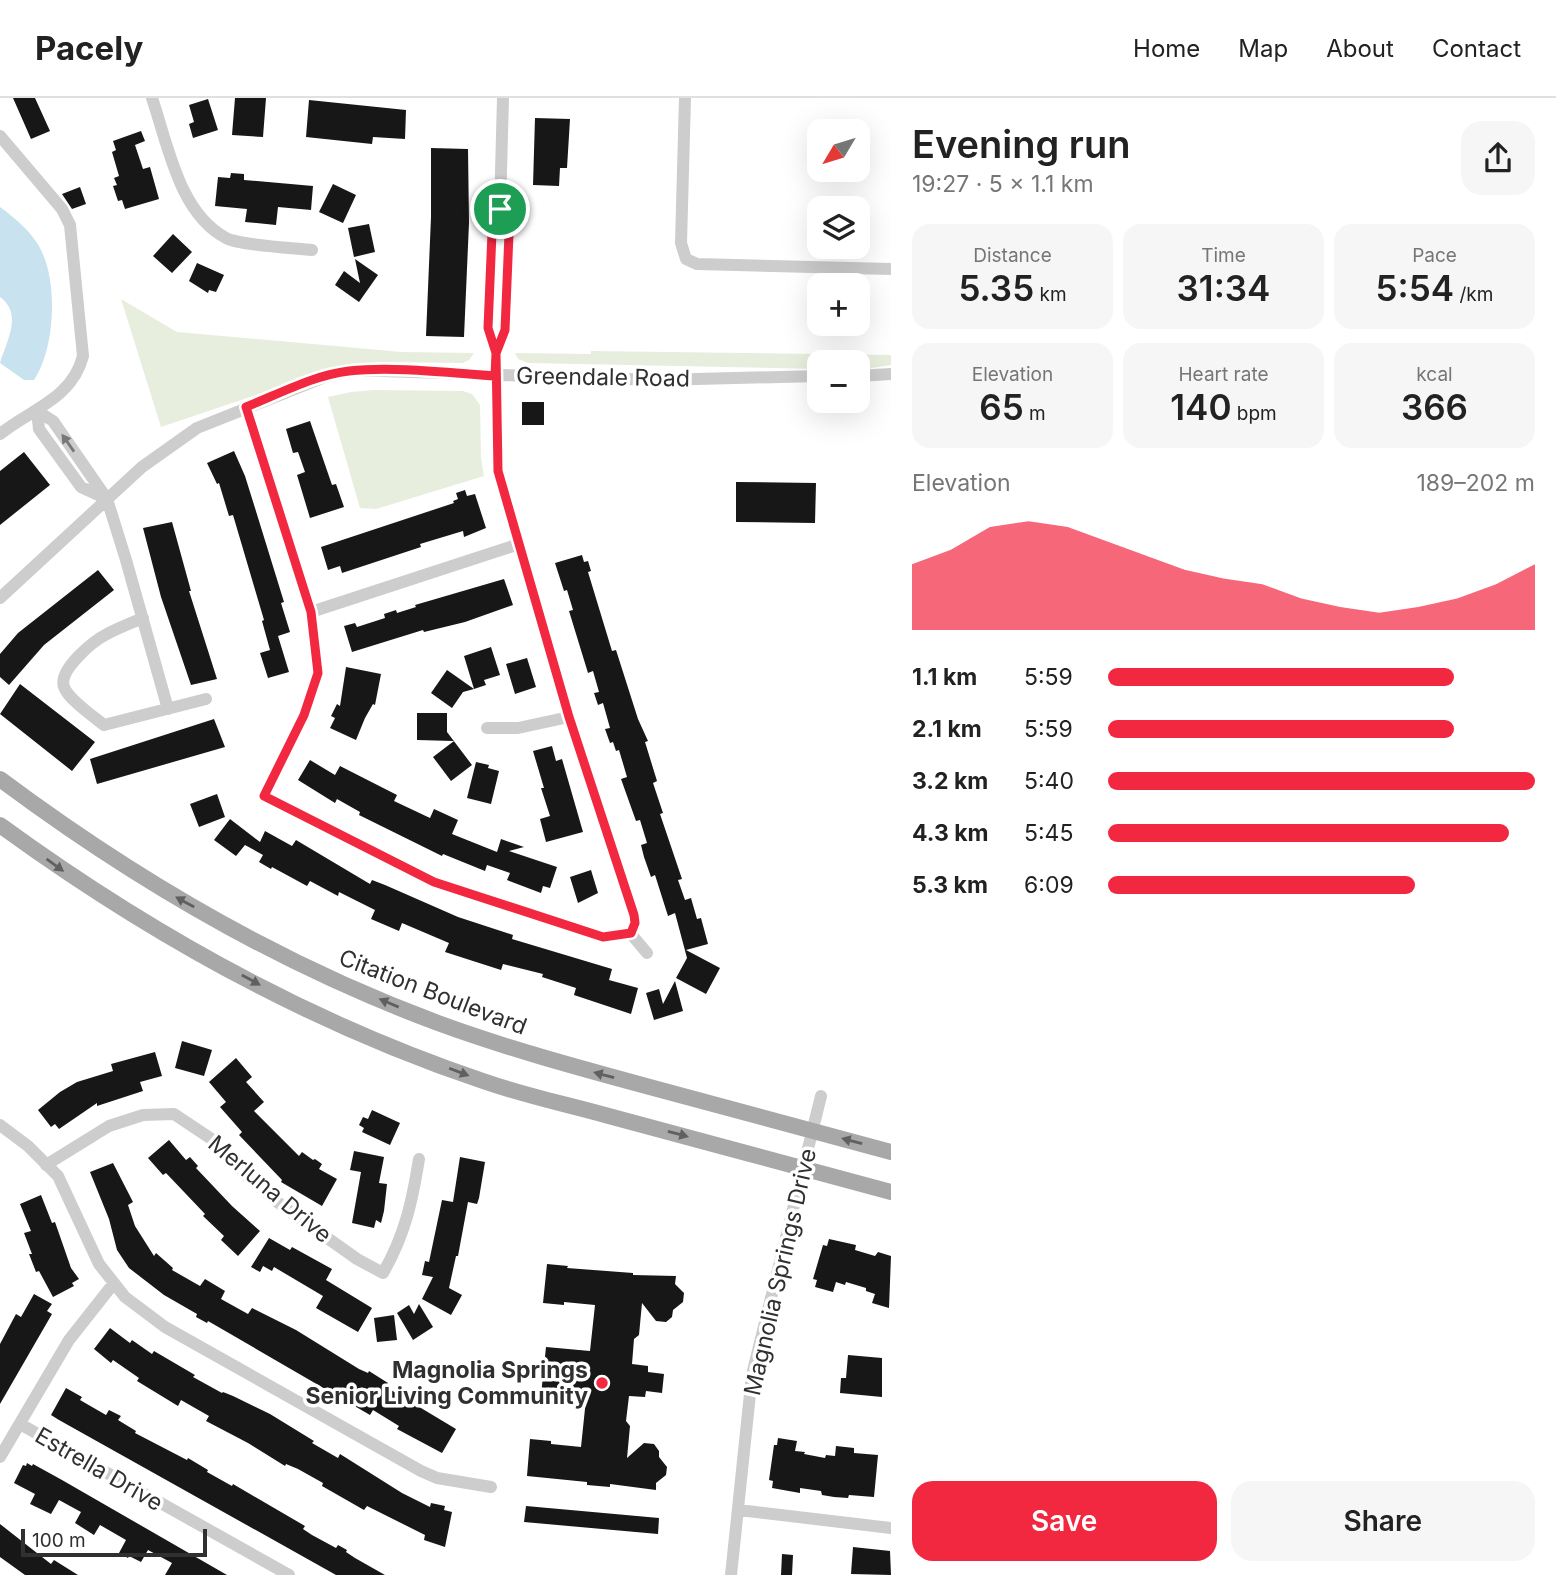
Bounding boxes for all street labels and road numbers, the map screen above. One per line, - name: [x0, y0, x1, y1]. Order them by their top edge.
- street label: Greendale Road: [516, 361, 690, 393]
- street label: Citation Boulevard: [335, 943, 531, 1041]
- street label: Merluna Drive: [203, 1129, 337, 1249]
- street label: Magnolia Springs Drive: [738, 1146, 822, 1398]
- street label: Estrella Drive: [30, 1421, 168, 1517]

